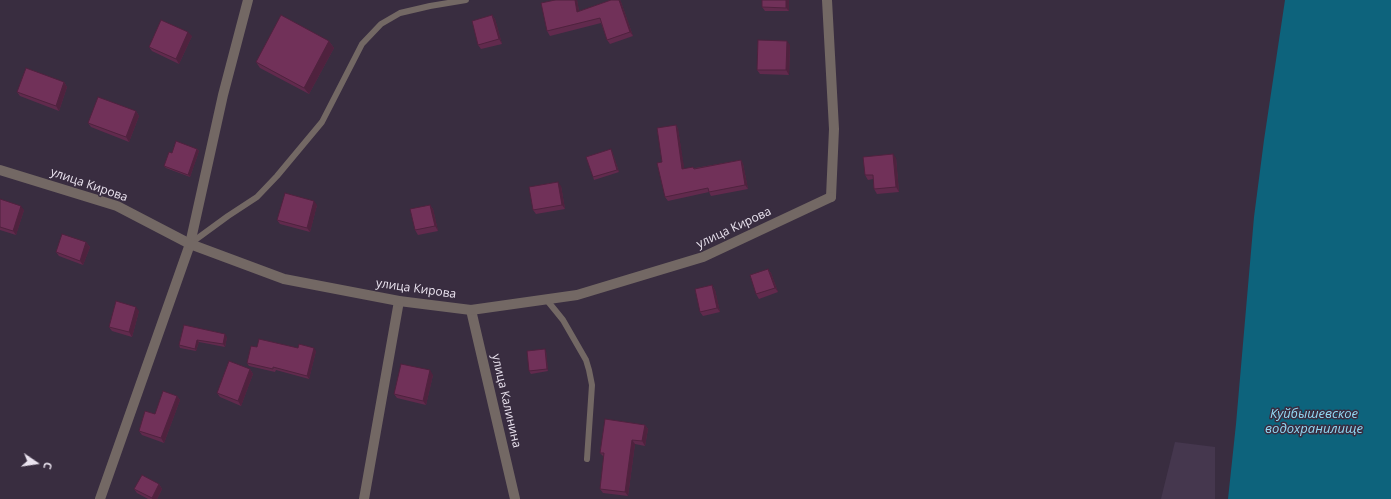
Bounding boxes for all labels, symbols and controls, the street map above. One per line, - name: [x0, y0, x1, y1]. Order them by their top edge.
- street label: улица Кирова: [48, 165, 130, 205]
- street label: улица Кирова: [694, 204, 774, 252]
- street label: улица Кирова: [375, 276, 457, 302]
- street label: улица Калинина: [488, 353, 524, 449]
- water label: Куйбышевское водохранилище: [1265, 406, 1363, 437]
- north arrow: [16, 443, 56, 483]
- text: С: [40, 461, 56, 471]

